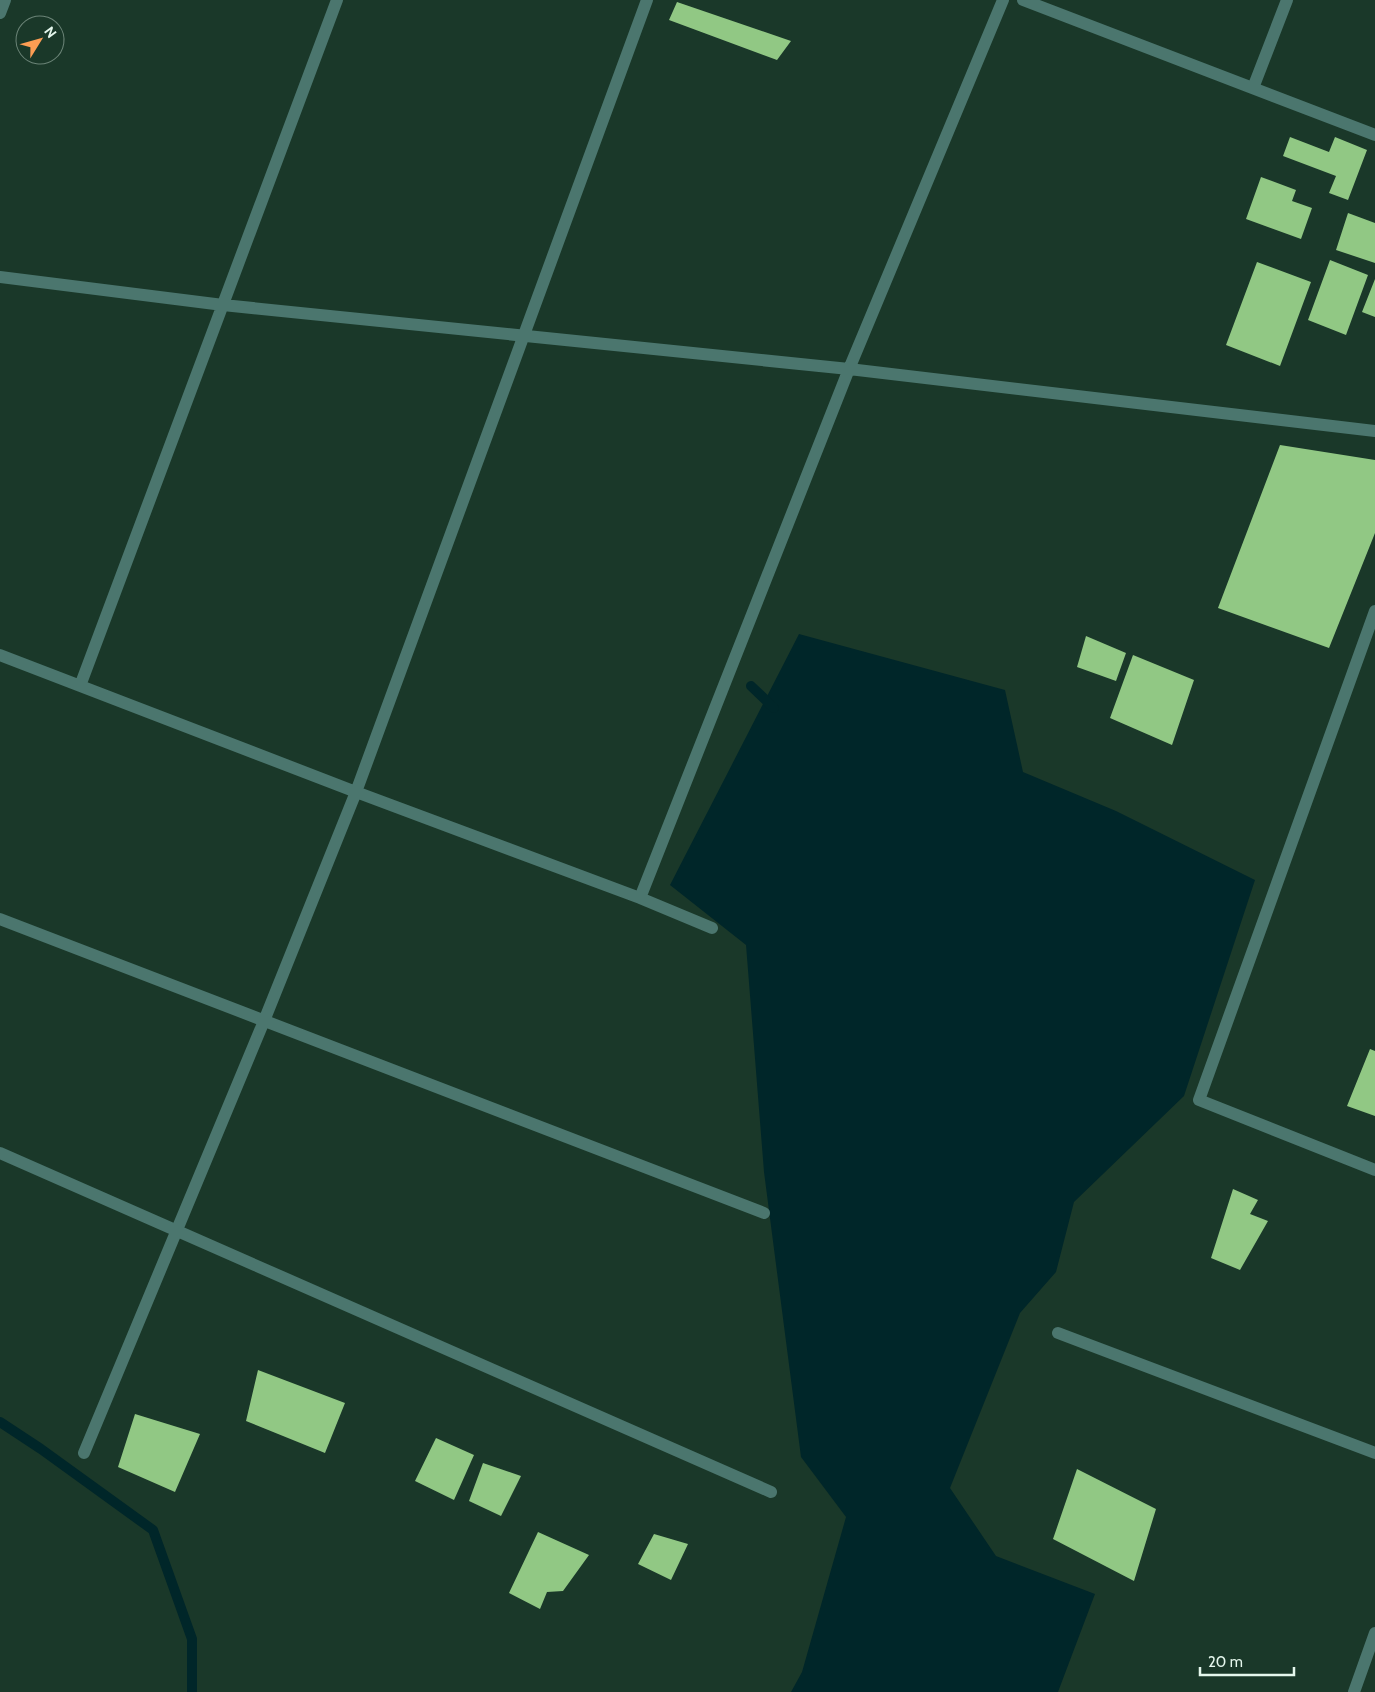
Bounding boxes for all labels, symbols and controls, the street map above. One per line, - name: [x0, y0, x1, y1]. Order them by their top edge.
- north arrow: [15, 15, 65, 65]
- text: N: [40, 23, 61, 42]
- scale bar: [1200, 1644, 1294, 1676]
- text: 20 m: [1208, 1653, 1243, 1671]

